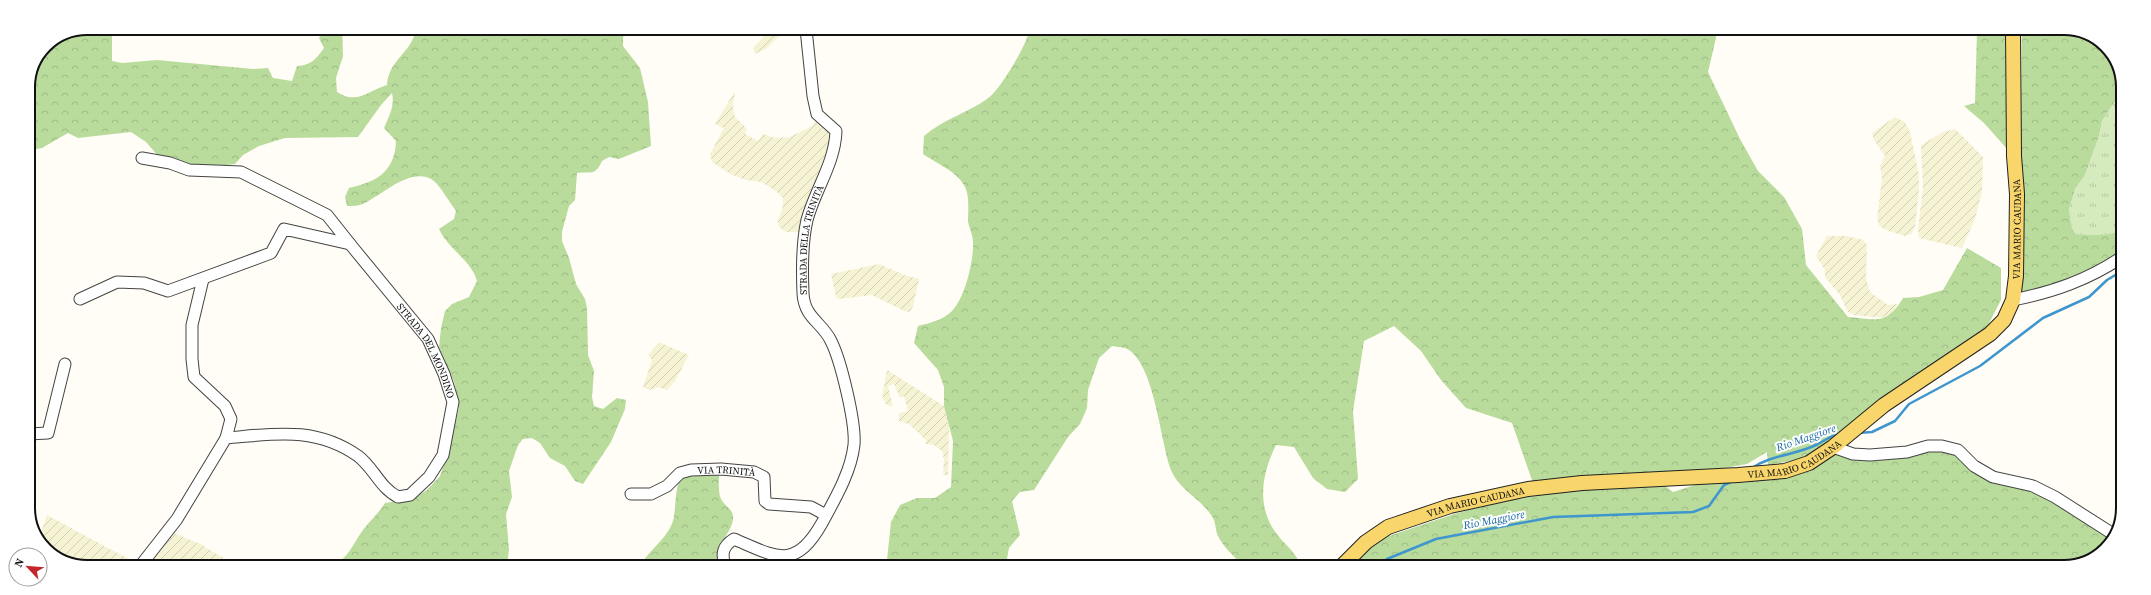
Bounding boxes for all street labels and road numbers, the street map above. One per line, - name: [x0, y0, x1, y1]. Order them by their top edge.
- street label: VIA MARIO CAUDANA: [2009, 178, 2024, 280]
- street label: STRADA DELLA TRINITÀ: [796, 182, 826, 295]
- street label: STRADA DEL MONDINO: [394, 300, 458, 400]
- street label: VIA MARIO CAUDANA: [1747, 436, 1844, 481]
- street label: VIA TRINITÀ: [697, 462, 756, 479]
- street label: VIA MARIO CAUDANA: [1425, 483, 1526, 520]

